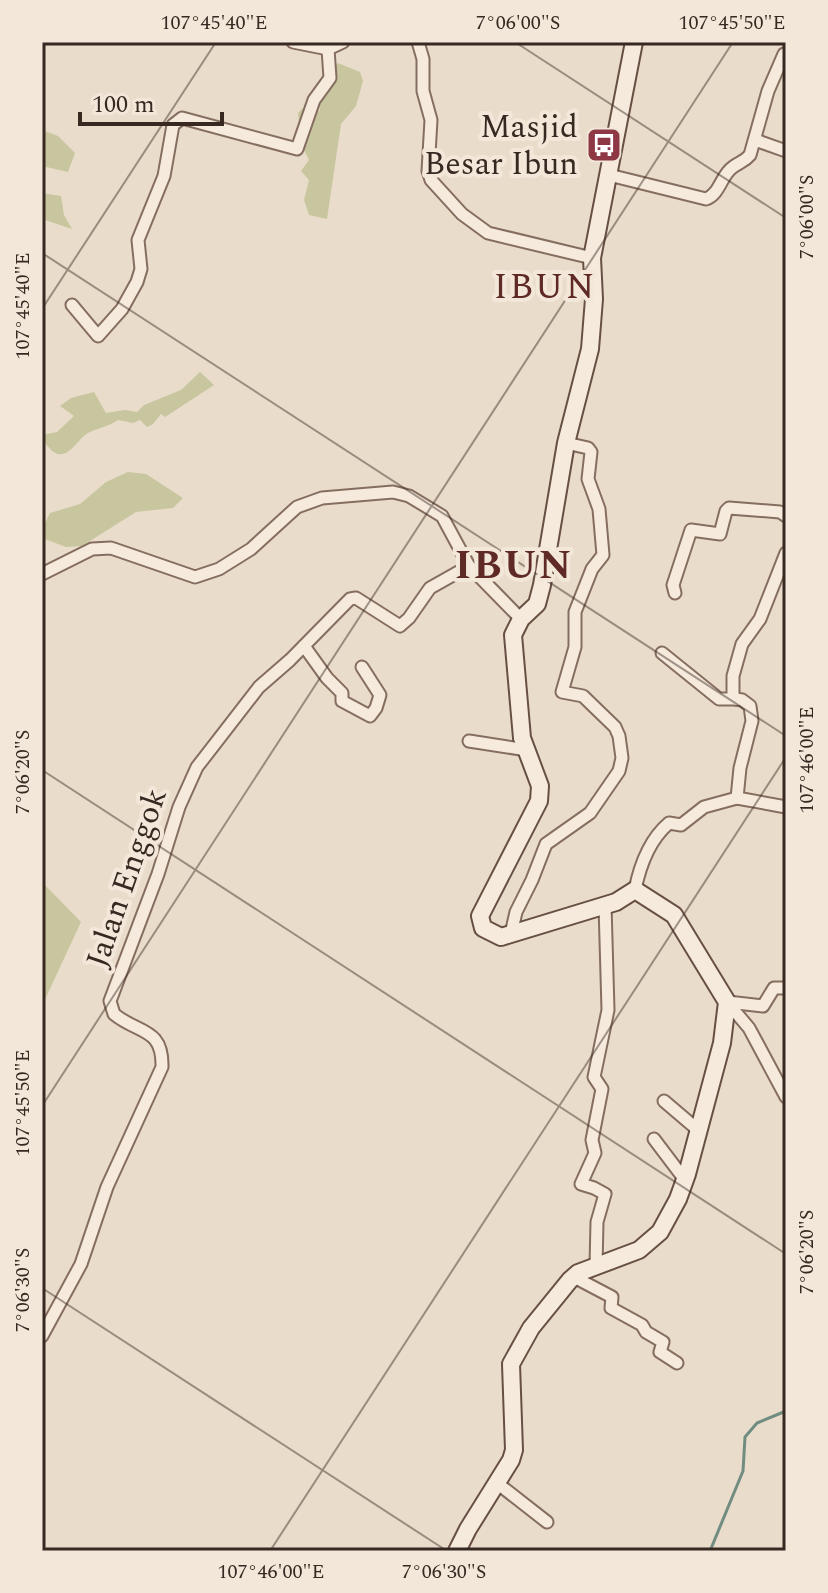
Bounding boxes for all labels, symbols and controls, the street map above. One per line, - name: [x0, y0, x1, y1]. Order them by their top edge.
- text: 107°45'40"E: [160, 8, 268, 38]
- text: 7°06'00"S: [476, 8, 560, 38]
- text: 107°45'50"E: [678, 8, 786, 38]
- scale bar: [80, 76, 222, 126]
- text: 100 m: [92, 87, 155, 123]
- place label: Masjid Besar Ibun: [424, 103, 578, 189]
- bus stop icon: Masjid Besar Ibun: [585, 126, 623, 164]
- text: 7°06'00"S: [792, 175, 822, 259]
- text: 107°45'40"E: [8, 252, 38, 360]
- district label: IBUN: [494, 260, 596, 315]
- district label: IBUN: [455, 536, 573, 597]
- text: 107°46'00"E: [792, 706, 822, 814]
- text: 7°06'20"S: [8, 730, 38, 814]
- street label: Jalan Enggok: [73, 782, 181, 974]
- text: 107°45'50"E: [8, 1049, 38, 1157]
- text: 7°06'20"S: [792, 1210, 822, 1294]
- text: 7°06'30"S: [8, 1248, 38, 1332]
- text: 107°46'00"E: [217, 1557, 325, 1587]
- text: 7°06'30"S: [402, 1557, 486, 1587]

